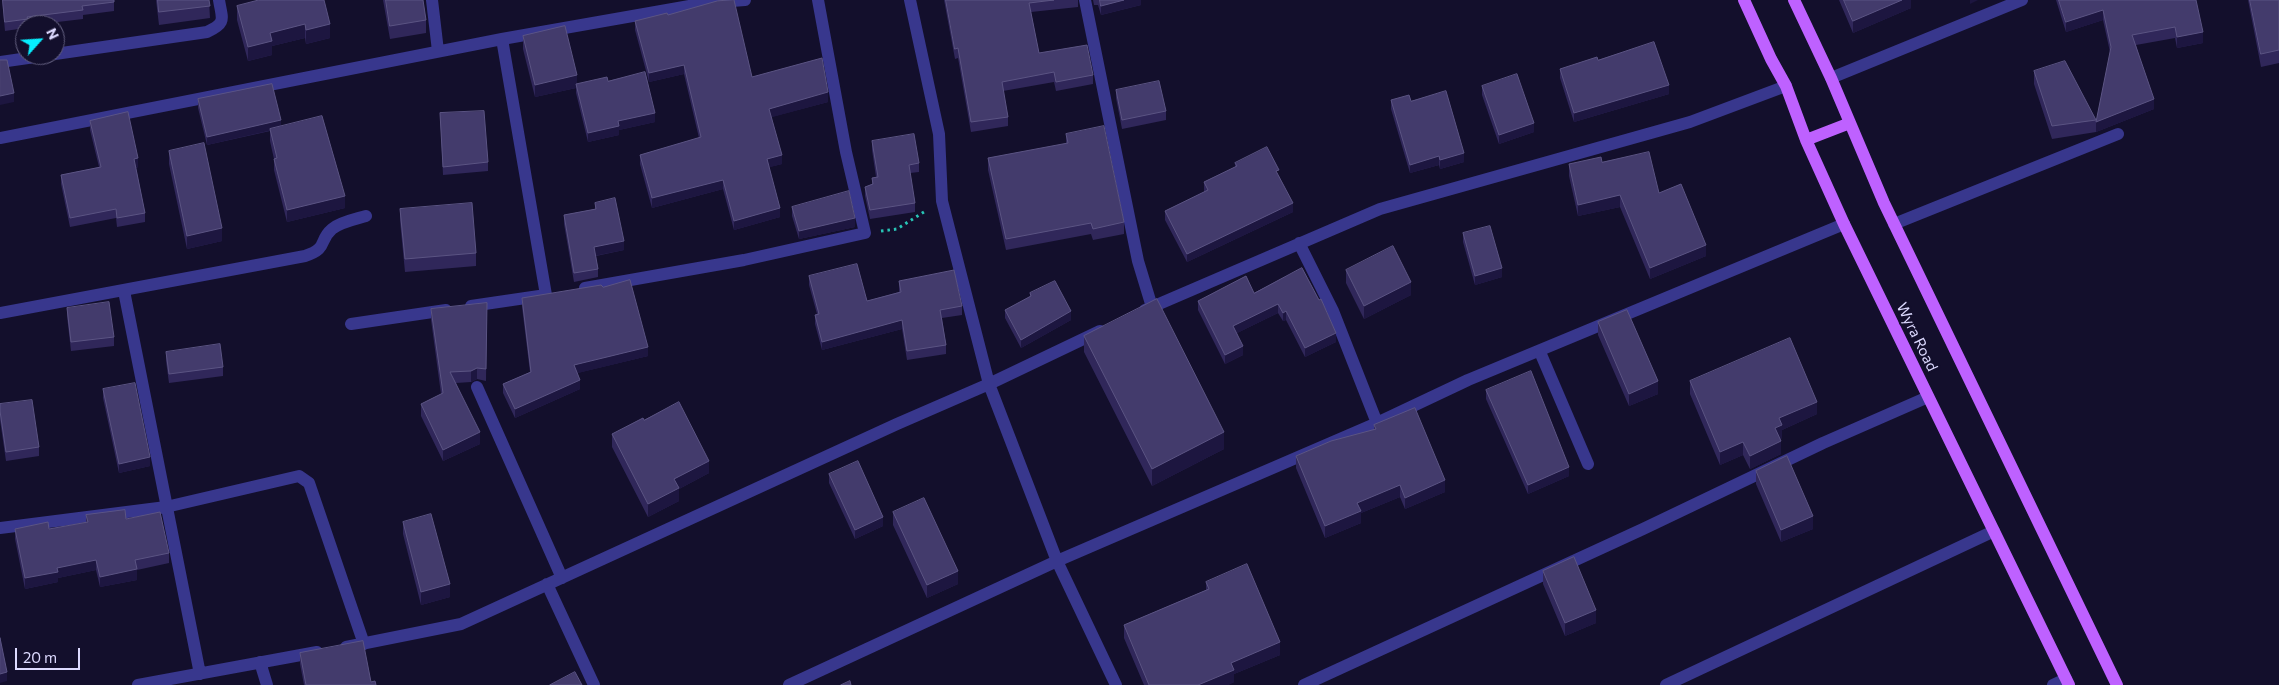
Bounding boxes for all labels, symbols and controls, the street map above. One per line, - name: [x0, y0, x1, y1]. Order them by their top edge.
- north arrow: [15, 15, 65, 65]
- text: N: [43, 25, 63, 42]
- street label: Wyra Road: [1893, 300, 1941, 374]
- scale bar: [18, 638, 82, 670]
- text: 20 m: [23, 648, 57, 666]

